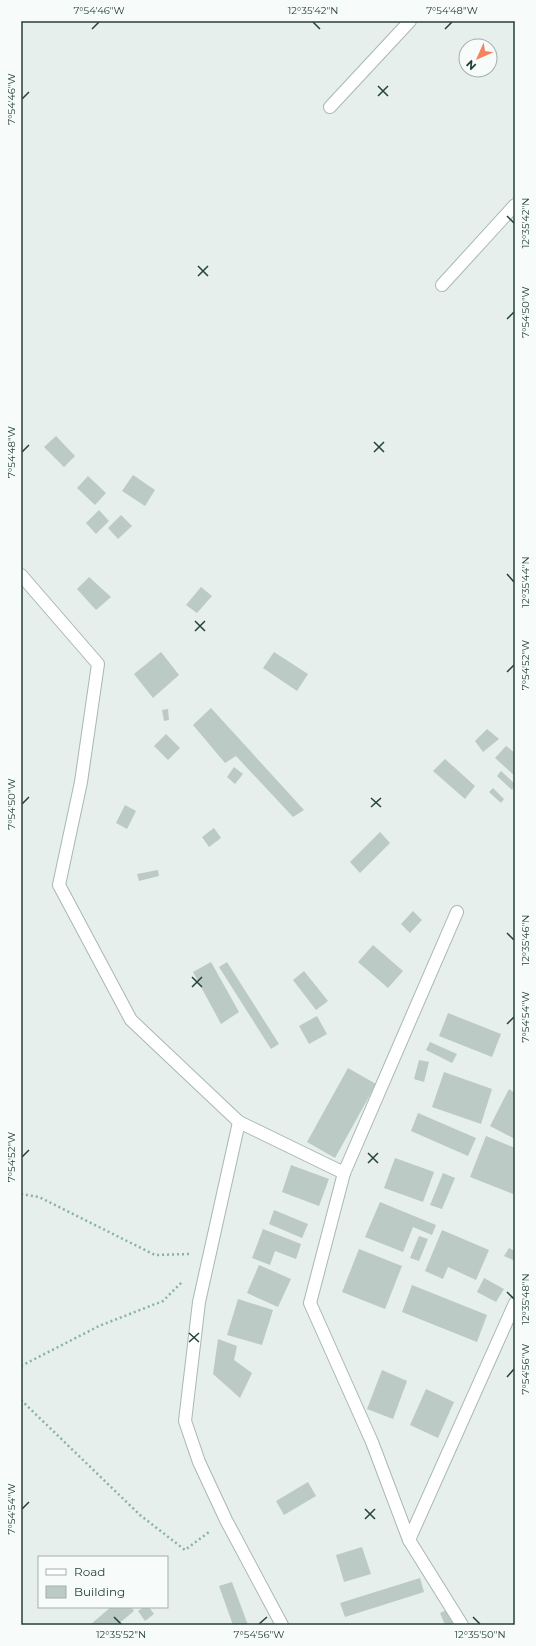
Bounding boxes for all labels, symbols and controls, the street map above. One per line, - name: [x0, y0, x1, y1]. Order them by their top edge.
- text: 7°54'46"W: [73, 4, 125, 17]
- text: 12°35'42"N: [288, 4, 338, 17]
- text: 7°54'48"W: [426, 4, 478, 17]
- north arrow: [458, 38, 498, 78]
- text: N: [463, 57, 479, 73]
- text: 7°54'46"W: [5, 73, 18, 125]
- text: 12°35'42"N: [519, 198, 532, 248]
- text: 7°54'50"W: [519, 286, 532, 338]
- text: 7°54'48"W: [5, 426, 18, 478]
- text: 12°35'44"N: [519, 556, 532, 608]
- text: 7°54'52"W: [519, 640, 532, 690]
- text: 7°54'50"W: [5, 778, 18, 830]
- text: 12°35'46"N: [519, 915, 532, 965]
- text: 7°54'54"W: [519, 991, 532, 1043]
- text: 7°54'52"W: [5, 1132, 18, 1182]
- text: 12°35'48"N: [519, 1273, 532, 1325]
- text: 7°54'56"W: [519, 1344, 532, 1394]
- text: 7°54'54"W: [5, 1483, 18, 1535]
- legend: [38, 1556, 168, 1608]
- text: Road: [74, 1564, 105, 1579]
- text: Building: [74, 1584, 125, 1599]
- text: 12°35'52"N: [96, 1628, 146, 1641]
- text: 7°54'56"W: [234, 1628, 284, 1641]
- text: 12°35'50"N: [454, 1628, 506, 1641]

